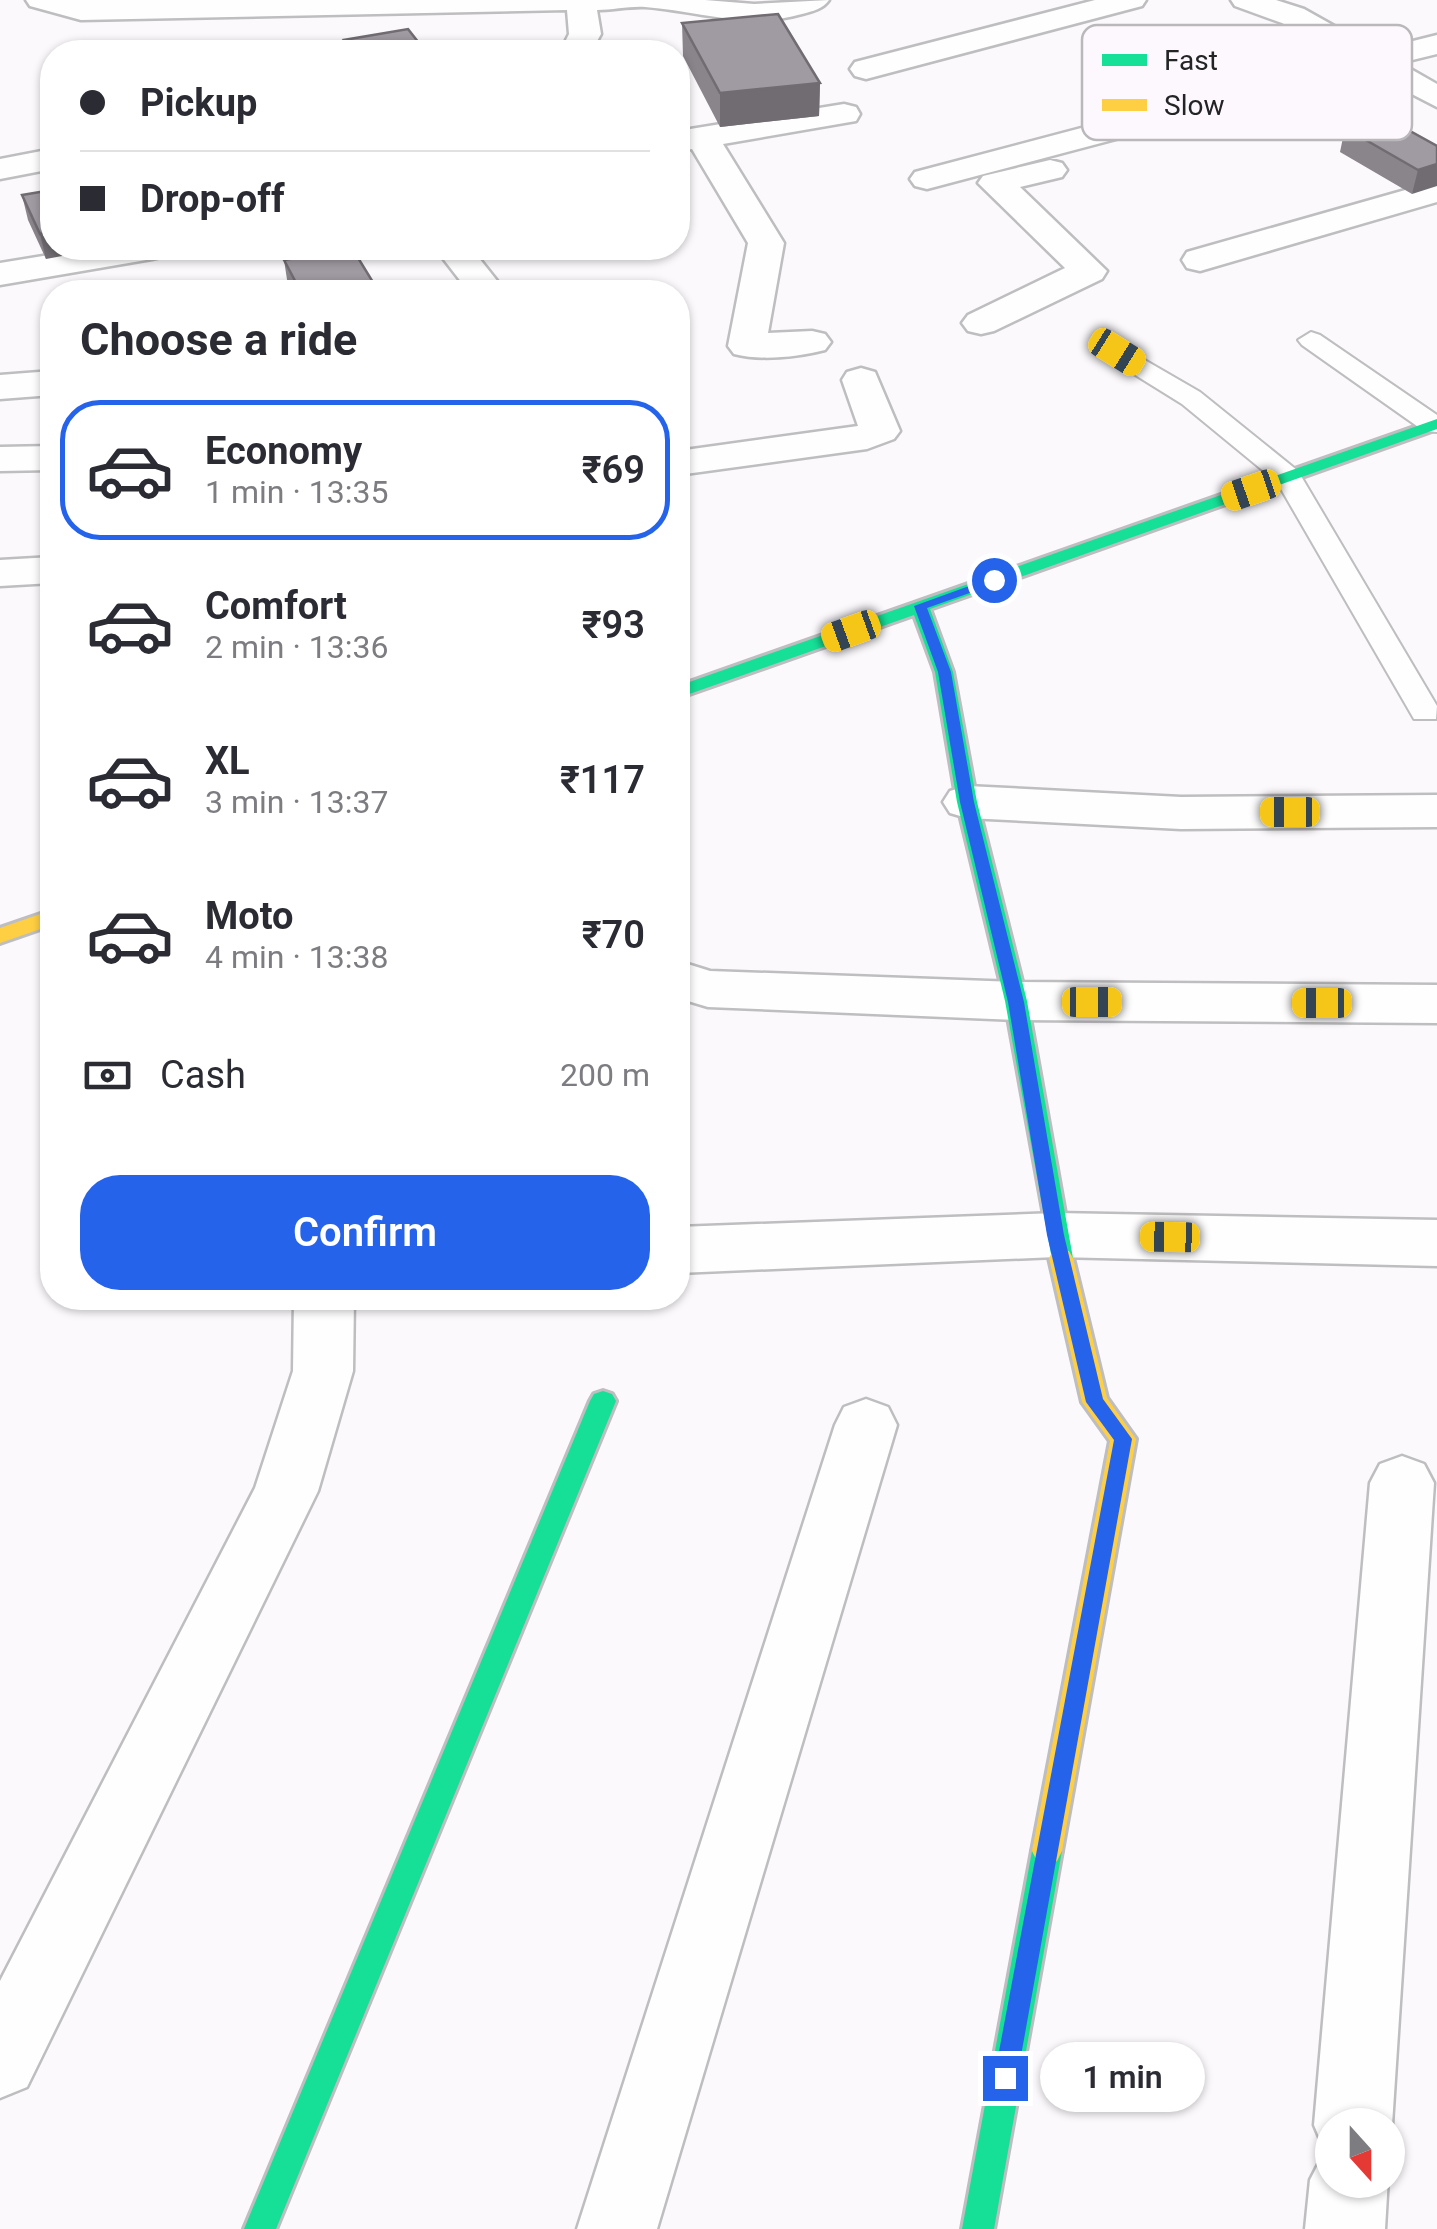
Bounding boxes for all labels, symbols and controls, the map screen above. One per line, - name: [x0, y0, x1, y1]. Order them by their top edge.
- legend: [1082, 25, 1412, 140]
- text: Fast: [1164, 44, 1218, 77]
- text: Pickup: [140, 81, 257, 125]
- text: Slow: [1164, 89, 1224, 122]
- text: Drop-off: [140, 177, 285, 221]
- text: Choose a ride: [80, 313, 357, 366]
- car: [1084, 323, 1150, 381]
- icon: car: [85, 425, 175, 515]
- text: Economy: [205, 429, 362, 473]
- text: ₹69: [582, 448, 645, 492]
- car: [1218, 466, 1284, 514]
- text: 1 min · 13:35: [205, 473, 388, 511]
- route start: [972, 558, 1017, 603]
- icon: car: [85, 580, 175, 670]
- text: Comfort: [205, 584, 347, 628]
- text: ₹93: [582, 603, 645, 647]
- car: [818, 607, 884, 655]
- text: 2 min · 13:36: [205, 628, 388, 666]
- icon: car: [85, 735, 175, 825]
- text: XL: [205, 739, 250, 783]
- text: ₹117: [560, 758, 645, 802]
- text: 3 min · 13:37: [205, 783, 388, 821]
- car: [1260, 797, 1320, 827]
- icon: car: [85, 890, 175, 980]
- text: Moto: [205, 894, 294, 938]
- text: ₹70: [582, 913, 645, 957]
- text: 4 min · 13:38: [205, 938, 388, 976]
- car: [1062, 987, 1122, 1017]
- car: [1292, 988, 1352, 1018]
- icon: cash: [80, 1048, 135, 1103]
- text: Cash: [160, 1053, 246, 1097]
- text: 200 m: [560, 1056, 650, 1094]
- button: Confirm: [80, 1175, 650, 1290]
- car: [1140, 1221, 1200, 1253]
- callout: 1 min: [1040, 2043, 1205, 2113]
- route end: [983, 2056, 1028, 2101]
- text: 1 min: [1082, 2058, 1163, 2096]
- north arrow: [1315, 2108, 1405, 2198]
- map controls: [1315, 2108, 1405, 2198]

